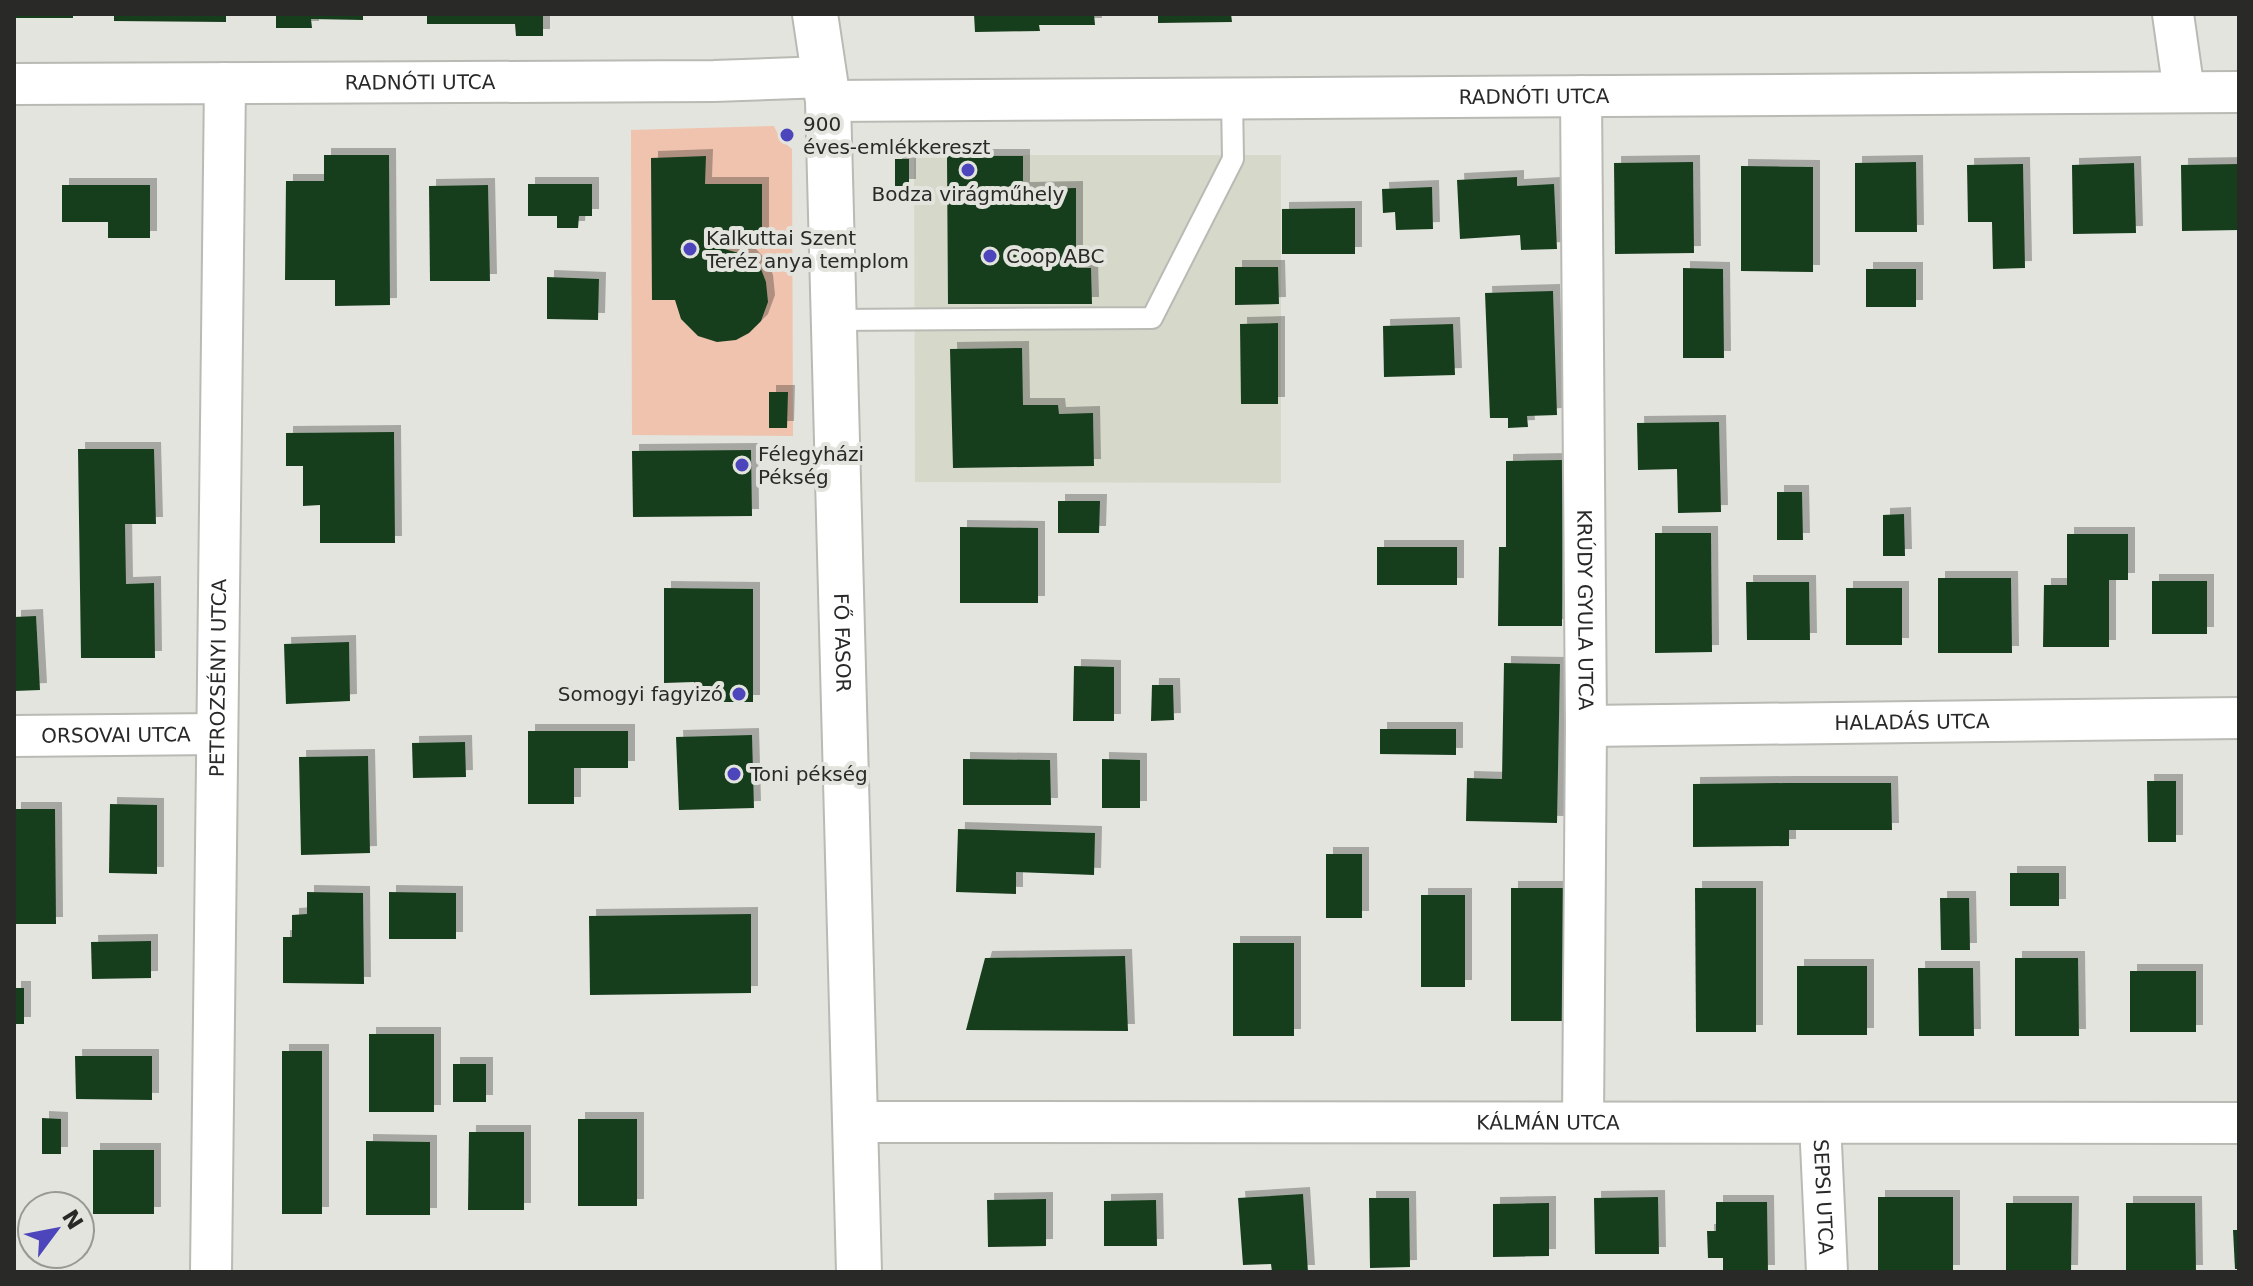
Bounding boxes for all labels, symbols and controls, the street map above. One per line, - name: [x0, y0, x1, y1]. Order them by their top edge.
- street label: RADNÓTI UTCA: [345, 70, 496, 95]
- street label: RADNÓTI UTCA: [1459, 84, 1610, 109]
- place label: 900 éves-emlékkereszt: [803, 112, 990, 159]
- marker: 900 éves-emlékkereszt: [778, 126, 796, 144]
- marker: Bodza virágműhely: [959, 161, 977, 179]
- place label: Bodza virágműhely: [872, 182, 1065, 206]
- place label: Kalkuttai Szent Teréz anya templom: [705, 226, 909, 273]
- marker: Kalkuttai Szent Teréz anya templom: [681, 240, 699, 258]
- place label: Coop ABC: [1006, 244, 1105, 268]
- marker: Coop ABC: [981, 247, 999, 265]
- place label: Félegyházi Pékség: [758, 442, 864, 489]
- marker: Félegyházi Pékség: [733, 456, 751, 474]
- street label: KRÚDY GYULA UTCA: [1572, 509, 1598, 711]
- street label: PETROZSÉNYI UTCA: [205, 578, 231, 777]
- street label: FŐ FASOR: [829, 593, 856, 693]
- place label: Somogyi fagyizó: [558, 682, 723, 706]
- marker: Somogyi fagyizó: [730, 685, 748, 703]
- street label: HALADÁS UTCA: [1834, 709, 1990, 735]
- street label: ORSOVAI UTCA: [41, 722, 191, 748]
- place label: Toni pékség: [749, 762, 868, 786]
- marker: Toni pékség: [725, 765, 743, 783]
- street label: KÁLMÁN UTCA: [1476, 1110, 1620, 1135]
- street label: SEPSI UTCA: [1809, 1139, 1838, 1256]
- north arrow: [16, 1190, 96, 1270]
- text: N: [57, 1205, 88, 1234]

